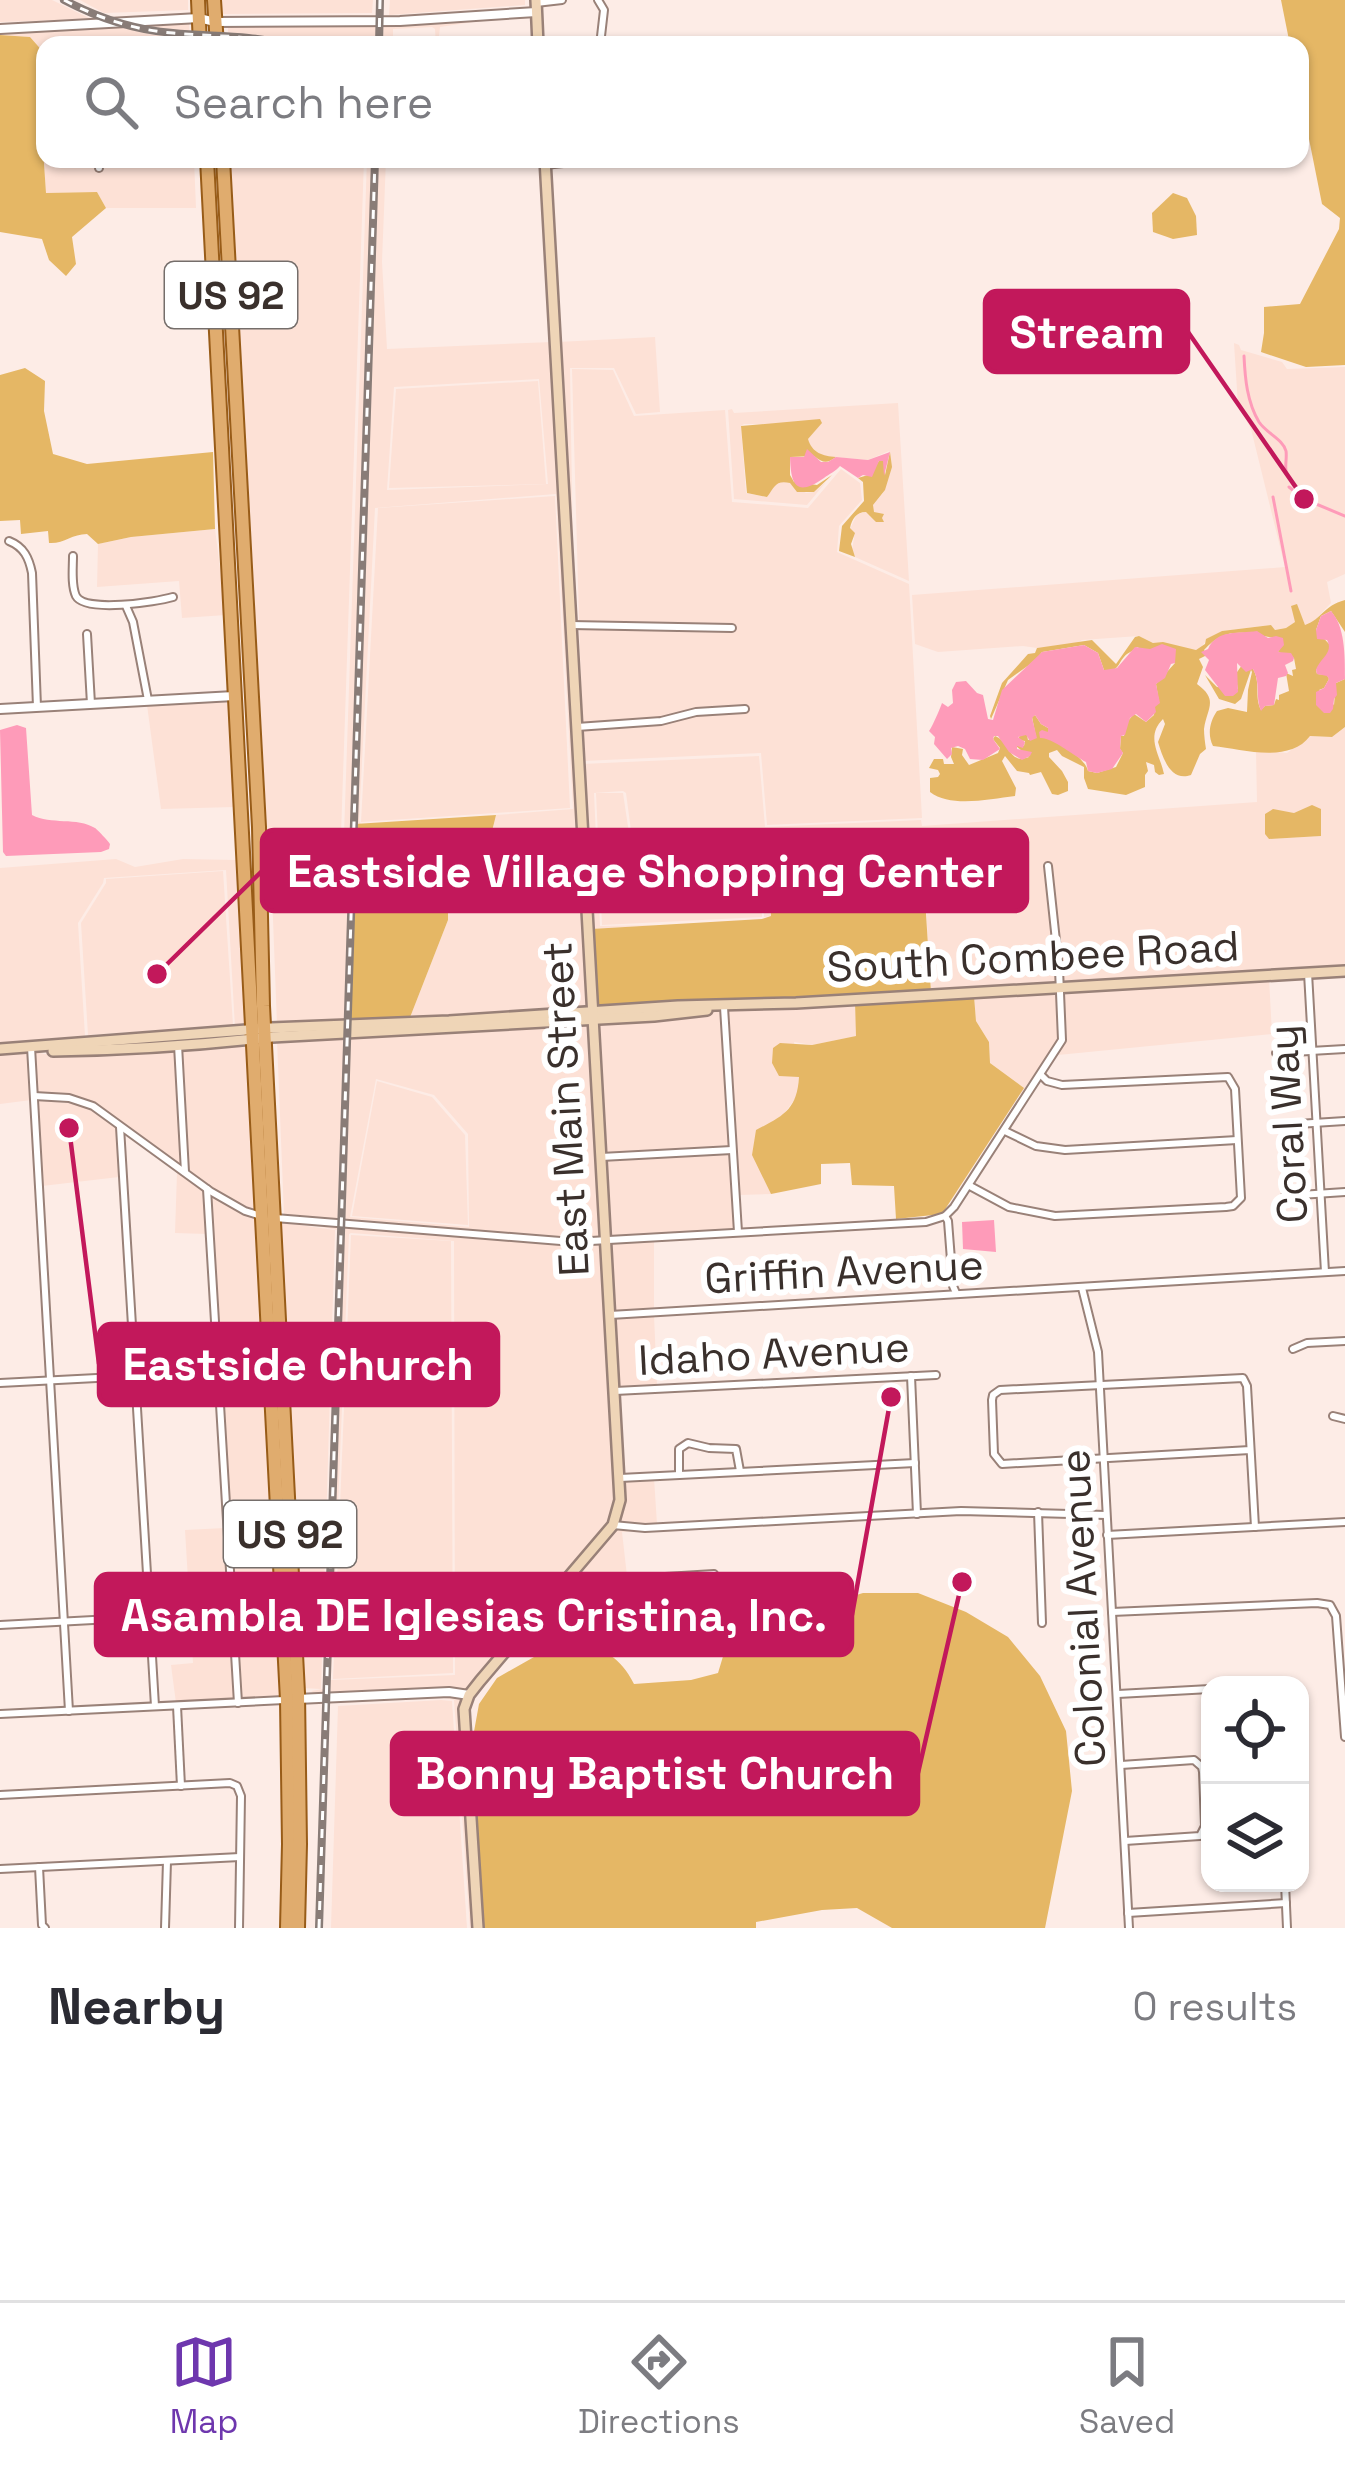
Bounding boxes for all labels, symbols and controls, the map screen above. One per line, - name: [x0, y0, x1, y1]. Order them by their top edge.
- search box: [36, 36, 1309, 168]
- icon: search: [78, 69, 144, 135]
- text: Search here: [174, 74, 433, 131]
- road number: US 92: [165, 262, 297, 328]
- callout: Stream: [985, 291, 1188, 372]
- text: Stream: [1009, 304, 1165, 361]
- callout: Eastside Village Shopping Center: [262, 830, 1027, 911]
- text: Eastside Village Shopping Center: [287, 843, 1003, 900]
- street label: South Combee Road: [825, 919, 1241, 994]
- street label: East Main Street: [530, 940, 601, 1278]
- street label: Coral Way: [1256, 1023, 1319, 1225]
- street label: Griffin Avenue: [703, 1238, 985, 1305]
- street label: Idaho Avenue: [637, 1320, 911, 1387]
- callout: Eastside Church: [99, 1324, 498, 1405]
- text: Eastside Church: [122, 1336, 474, 1393]
- street label: Colonial Avenue: [1048, 1448, 1117, 1768]
- road number: US 92: [224, 1501, 356, 1567]
- callout: Asambla DE Iglesias Cristina, Inc.: [96, 1574, 852, 1655]
- text: Asambla DE Iglesias Cristina, Inc.: [121, 1587, 827, 1644]
- map controls: [1201, 1676, 1309, 1892]
- button: locate: [1201, 1676, 1309, 1784]
- callout: Bonny Baptist Church: [392, 1733, 918, 1814]
- text: Bonny Baptist Church: [416, 1745, 894, 1802]
- button: layers: [1201, 1784, 1309, 1892]
- text: Nearby: [48, 1974, 225, 2039]
- text: 0 results: [1132, 1982, 1297, 2031]
- tab: Map: [170, 2329, 238, 2443]
- tab: Directions: [578, 2329, 740, 2443]
- tab: Saved: [1079, 2329, 1175, 2443]

